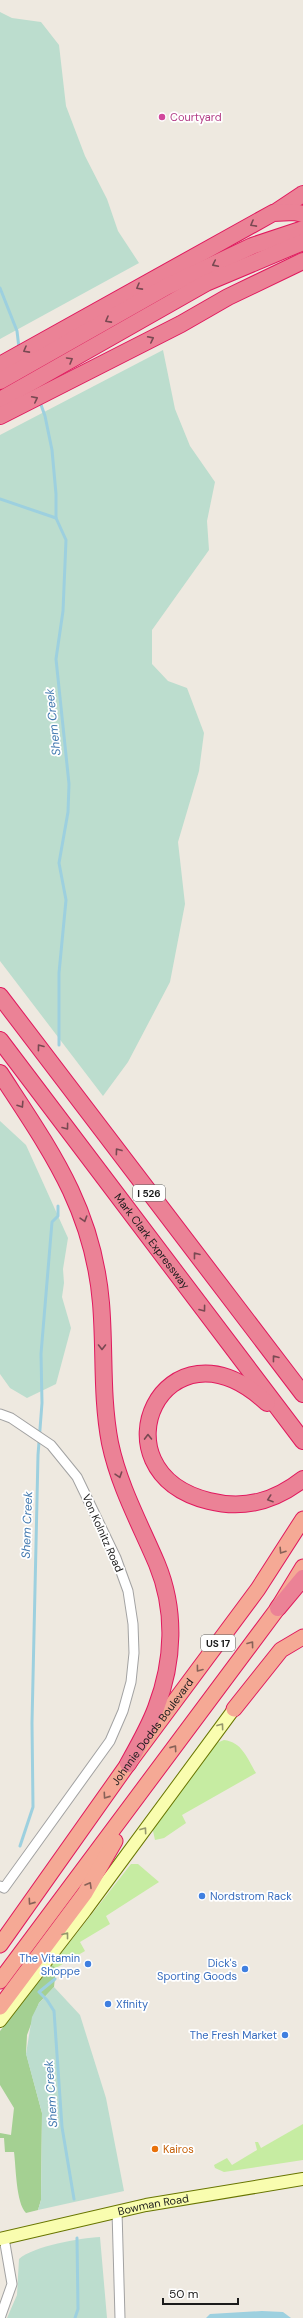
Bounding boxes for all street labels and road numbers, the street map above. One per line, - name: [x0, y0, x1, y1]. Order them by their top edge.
- road number: I 526: [133, 1185, 165, 1201]
- street label: Mark Clark Expressway: [111, 1190, 193, 1292]
- street label: Von Kolnitz Road: [79, 1492, 127, 1574]
- road number: US 17: [201, 1635, 235, 1651]
- street label: Johnnie Dodds Boulevard: [108, 1675, 196, 1788]
- street label: Bowman Road: [116, 2191, 190, 2218]

